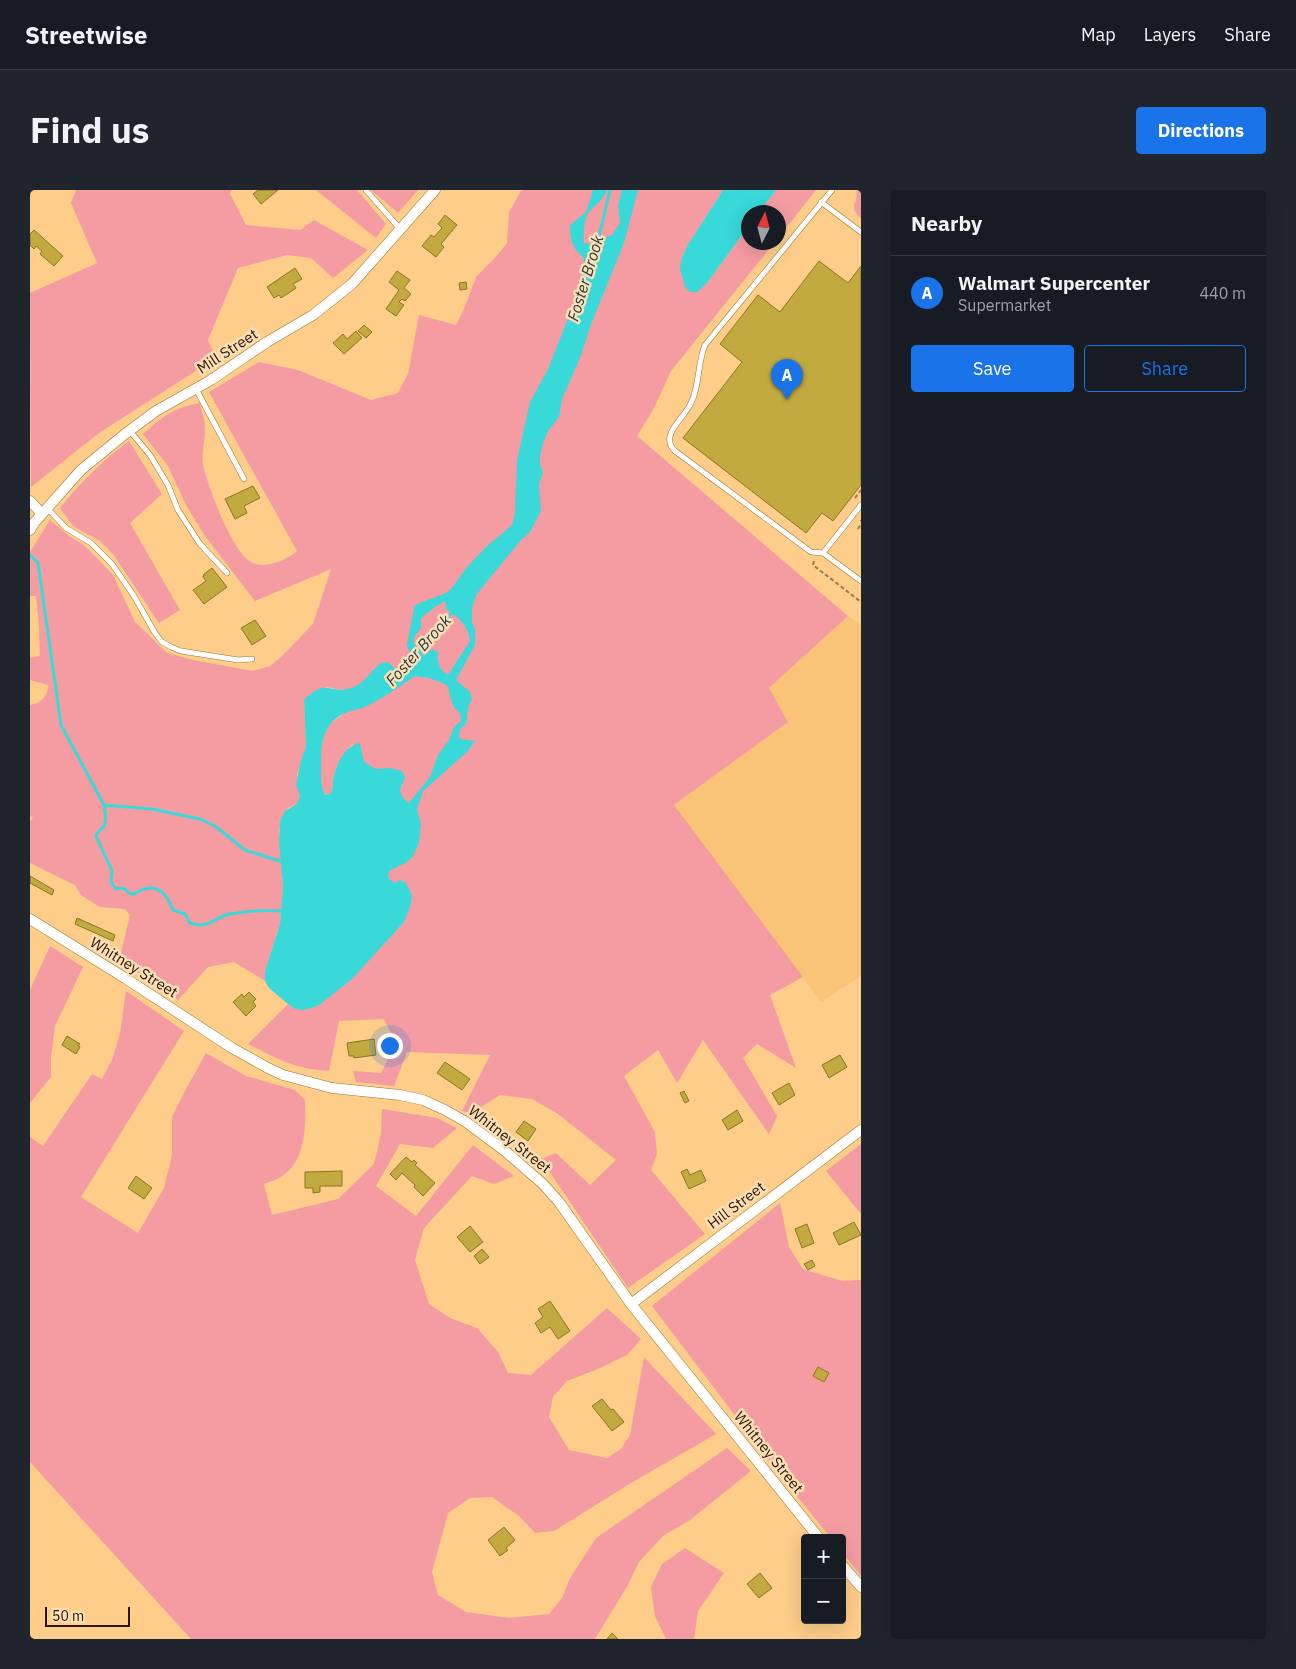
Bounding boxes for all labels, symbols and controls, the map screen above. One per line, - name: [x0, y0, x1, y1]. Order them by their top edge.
- text: Streetwise: [25, 19, 147, 51]
- text: Map: [1081, 23, 1116, 46]
- text: Layers: [1144, 23, 1196, 46]
- text: Share: [1224, 23, 1271, 46]
- text: Find us: [30, 107, 149, 153]
- button: Directions: [1136, 107, 1266, 154]
- north arrow: [741, 205, 786, 250]
- text: Nearby: [911, 209, 982, 237]
- water label: Foster Brook: [562, 232, 608, 323]
- text: Walmart Supercenter: [958, 271, 1150, 295]
- text: A: [922, 283, 932, 303]
- text: 440 m: [1199, 283, 1246, 303]
- text: Supermarket: [958, 295, 1051, 315]
- street label: Mill Street: [193, 324, 261, 378]
- button: Save: [911, 345, 1074, 392]
- button: Share: [1084, 345, 1246, 392]
- pin: A: [771, 359, 803, 400]
- water label: Foster Brook: [381, 610, 456, 690]
- street label: Whitney Street: [87, 933, 181, 1001]
- your location: [377, 1033, 403, 1059]
- street label: Whitney Street: [465, 1101, 555, 1177]
- street label: Hill Street: [703, 1177, 769, 1233]
- street label: Whitney Street: [730, 1407, 808, 1497]
- map controls: [801, 1534, 846, 1624]
- button: +: [801, 1534, 846, 1579]
- button: −: [801, 1579, 846, 1624]
- scale bar: [45, 1604, 130, 1627]
- text: 50 m: [52, 1607, 84, 1625]

